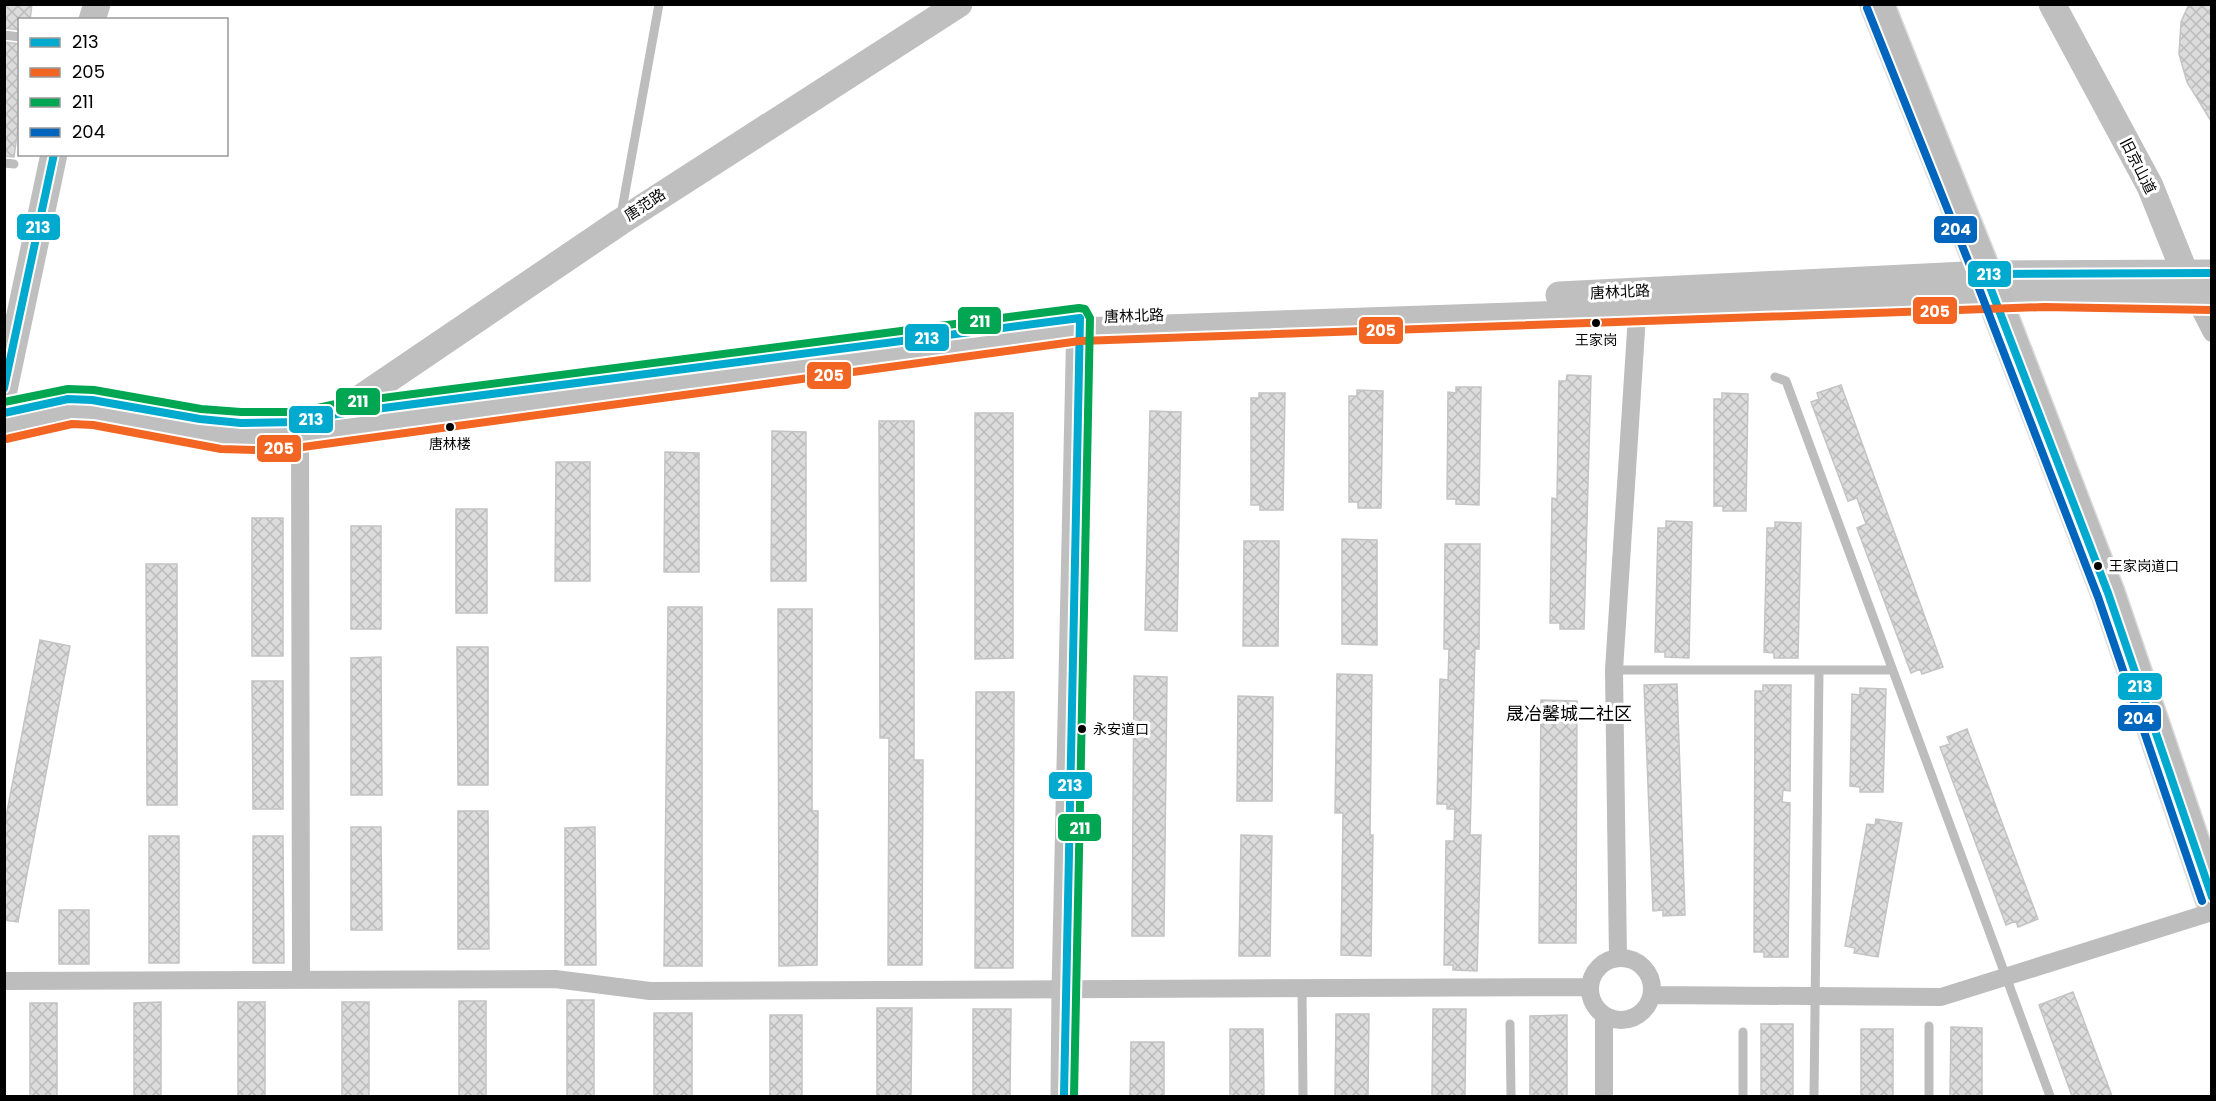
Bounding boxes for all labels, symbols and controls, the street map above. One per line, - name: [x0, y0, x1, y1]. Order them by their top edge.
- legend: [18, 18, 228, 156]
- text: 213: [72, 29, 99, 54]
- text: 205: [72, 59, 105, 84]
- text: 211: [72, 89, 94, 114]
- text: 204: [72, 119, 105, 144]
- street label: 旧京山道: [2115, 134, 2161, 197]
- street label: 唐范路: [620, 184, 669, 226]
- line badge: 213: [16, 213, 61, 241]
- line badge: 204: [1933, 215, 1978, 244]
- text: 213: [26, 216, 50, 239]
- text: 204: [1941, 218, 1971, 241]
- line badge: 213: [1967, 260, 2012, 288]
- text: 213: [1977, 263, 2001, 286]
- street label: 唐林北路: [1589, 279, 1650, 304]
- line badge: 205: [1912, 296, 1958, 325]
- text: 205: [1920, 300, 1950, 323]
- street label: 唐林北路: [1104, 304, 1164, 327]
- line badge: 211: [957, 306, 1002, 335]
- text: 211: [969, 310, 991, 333]
- line badge: 205: [1358, 316, 1404, 345]
- marker: 王家岗: [1590, 317, 1602, 329]
- text: 205: [1366, 319, 1396, 342]
- line badge: 213: [904, 323, 950, 352]
- text: 213: [915, 327, 939, 350]
- place label: 王家岗: [1575, 330, 1617, 350]
- line badge: 205: [806, 361, 852, 390]
- text: 205: [814, 364, 844, 387]
- line badge: 211: [335, 387, 381, 416]
- text: 211: [347, 390, 369, 413]
- line badge: 213: [288, 405, 334, 434]
- text: 213: [299, 408, 323, 431]
- marker: 唐林楼: [444, 421, 456, 433]
- line badge: 205: [256, 434, 302, 463]
- place label: 唐林楼: [429, 434, 471, 454]
- text: 205: [264, 437, 294, 460]
- place label: 王家岗道口: [2109, 556, 2179, 576]
- marker: 王家岗道口: [2092, 560, 2104, 572]
- line badge: 213: [2117, 672, 2163, 701]
- text: 213: [2128, 675, 2152, 698]
- district label: 晟冶馨城二社区: [1506, 701, 1632, 726]
- line badge: 204: [2117, 704, 2162, 732]
- text: 204: [2124, 707, 2154, 730]
- place label: 永安道口: [1093, 719, 1149, 739]
- marker: 永安道口: [1076, 723, 1088, 735]
- line badge: 213: [1048, 771, 1093, 800]
- text: 213: [1058, 774, 1082, 797]
- line badge: 211: [1057, 813, 1102, 842]
- text: 211: [1069, 817, 1091, 840]

